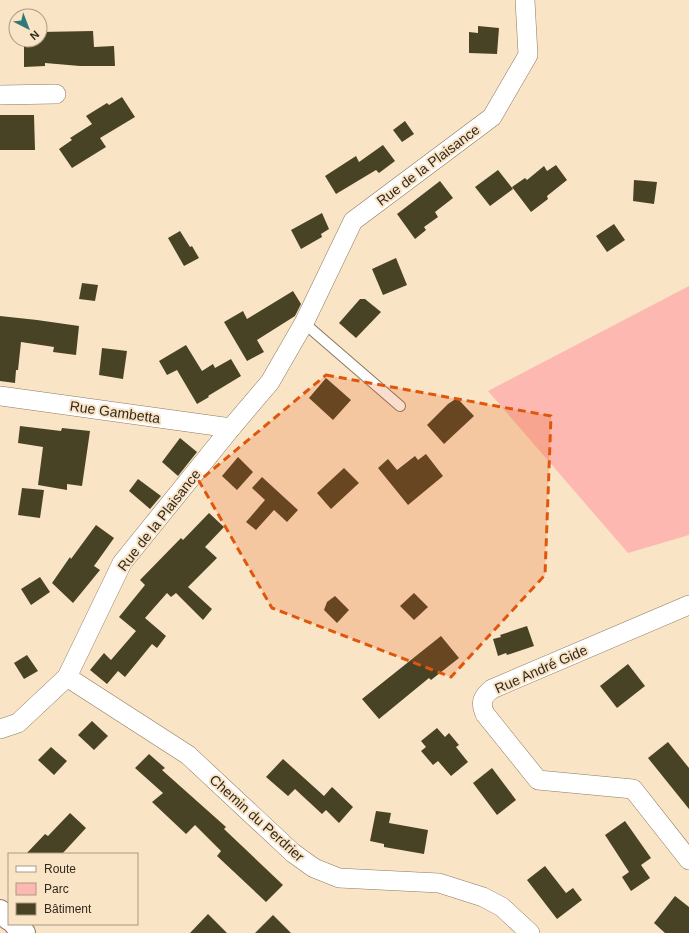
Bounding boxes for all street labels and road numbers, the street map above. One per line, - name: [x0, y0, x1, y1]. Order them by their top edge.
- street label: Rue de la Plaisance: [373, 121, 483, 209]
- street label: Rue Gambetta: [69, 398, 161, 426]
- street label: Rue de la Plaisance: [114, 466, 204, 574]
- street label: Rue André Gide: [492, 641, 590, 697]
- street label: Chemin du Perdrier: [207, 771, 308, 865]

